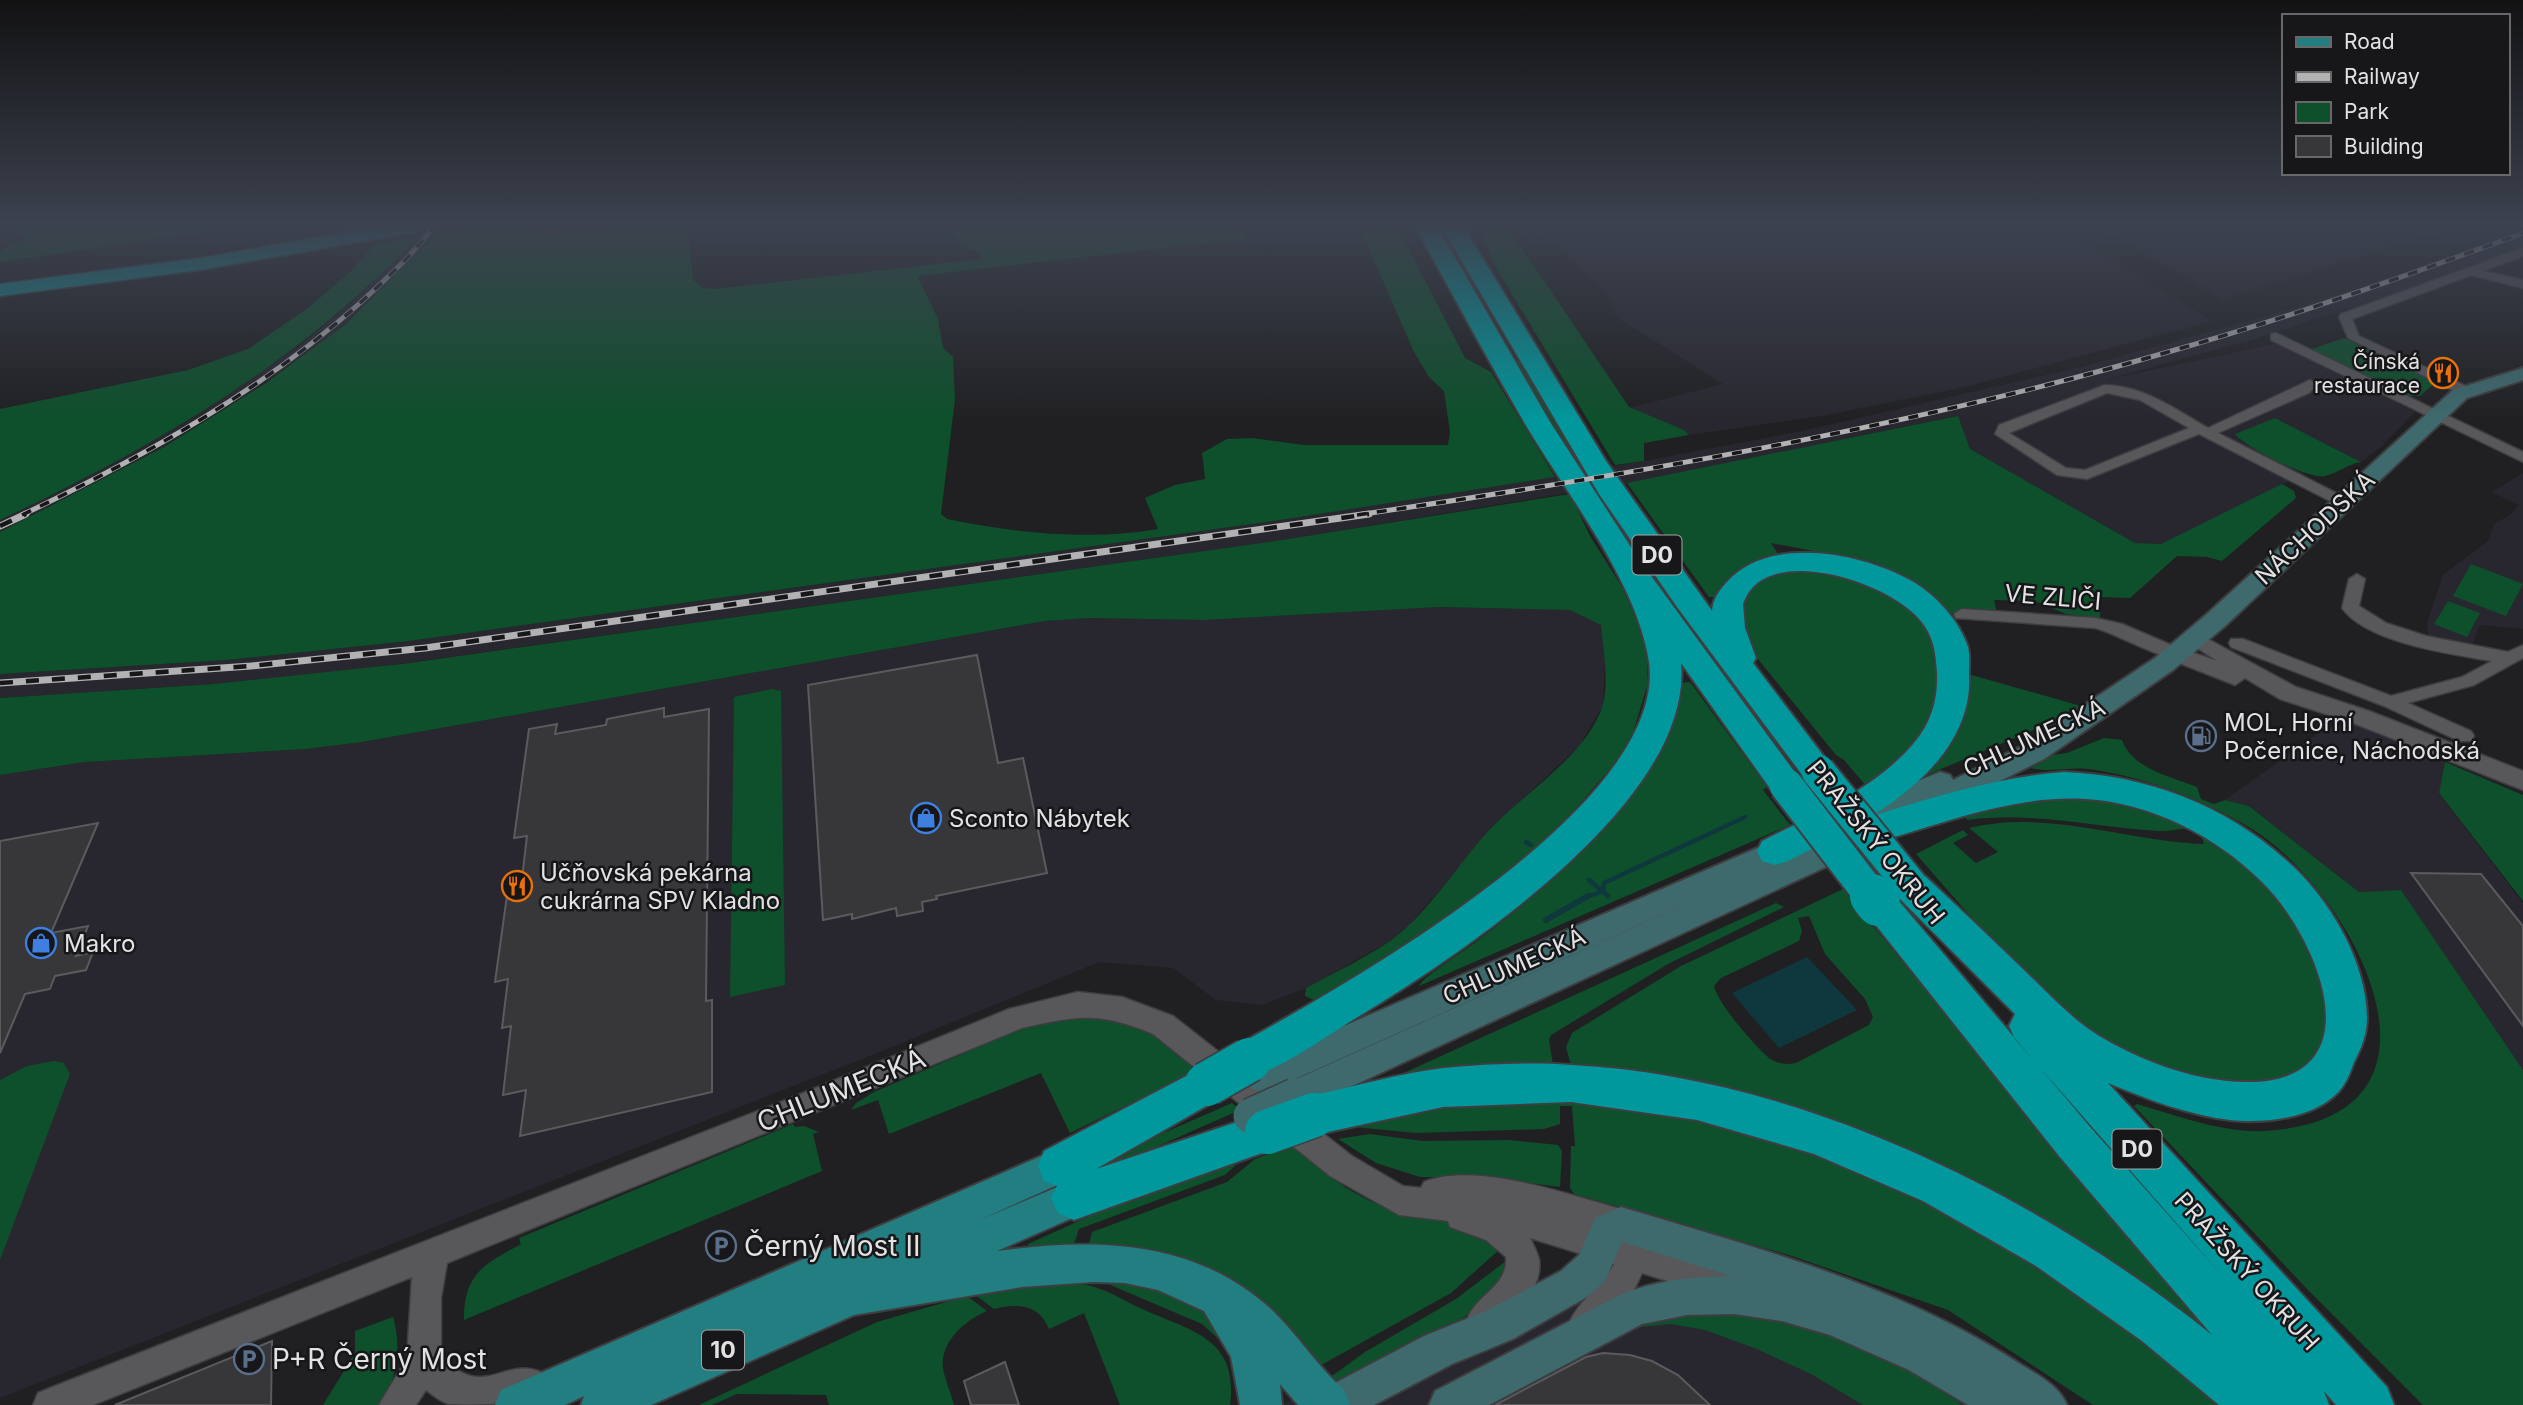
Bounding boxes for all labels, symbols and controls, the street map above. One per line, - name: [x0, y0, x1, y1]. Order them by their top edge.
- legend: [2282, 14, 2509, 175]
- text: Road: [2344, 29, 2395, 54]
- text: Railway: [2344, 64, 2420, 89]
- text: Park: [2344, 99, 2389, 124]
- text: Building: [2344, 134, 2424, 159]
- place label: Čínská restaurace: [2314, 349, 2420, 398]
- restaurant icon: Čínská restaurace: [2426, 356, 2460, 390]
- street label: NÁCHODSKÁ: [2248, 465, 2381, 591]
- road number: D0: [1632, 536, 1682, 575]
- street label: VE ZLIČI: [2004, 577, 2103, 616]
- street label: CHLUMECKÁ: [1958, 692, 2110, 783]
- place label: MOL, Horní Počernice, Náchodská: [2224, 708, 2480, 765]
- fuel station icon: MOL, Horní Počernice, Náchodská: [2184, 719, 2218, 753]
- street label: PRAŽSKÝ OKRUH: [1801, 754, 1952, 930]
- shop icon: Sconto Nábytek: [909, 801, 943, 835]
- place label: Sconto Nábytek: [949, 804, 1130, 833]
- place label: Učňovská pekárna cukrárna SPV Kladno: [540, 858, 780, 915]
- restaurant icon: Učňovská pekárna cukrárna SPV Kladno: [500, 869, 534, 903]
- street label: CHLUMECKÁ: [1438, 921, 1590, 1010]
- shop icon: Makro: [24, 926, 58, 960]
- place label: Makro: [64, 929, 135, 958]
- street label: CHLUMECKÁ: [751, 1040, 930, 1139]
- road number: D0: [2112, 1130, 2162, 1168]
- street label: PRAŽSKÝ OKRUH: [2168, 1185, 2326, 1356]
- parking icon: Černý Most II: [704, 1229, 738, 1263]
- place label: Černý Most II: [744, 1229, 920, 1263]
- road number: 10: [702, 1330, 744, 1370]
- parking icon: P+R Černý Most: [232, 1342, 266, 1376]
- place label: P+R Černý Most: [272, 1342, 487, 1376]

